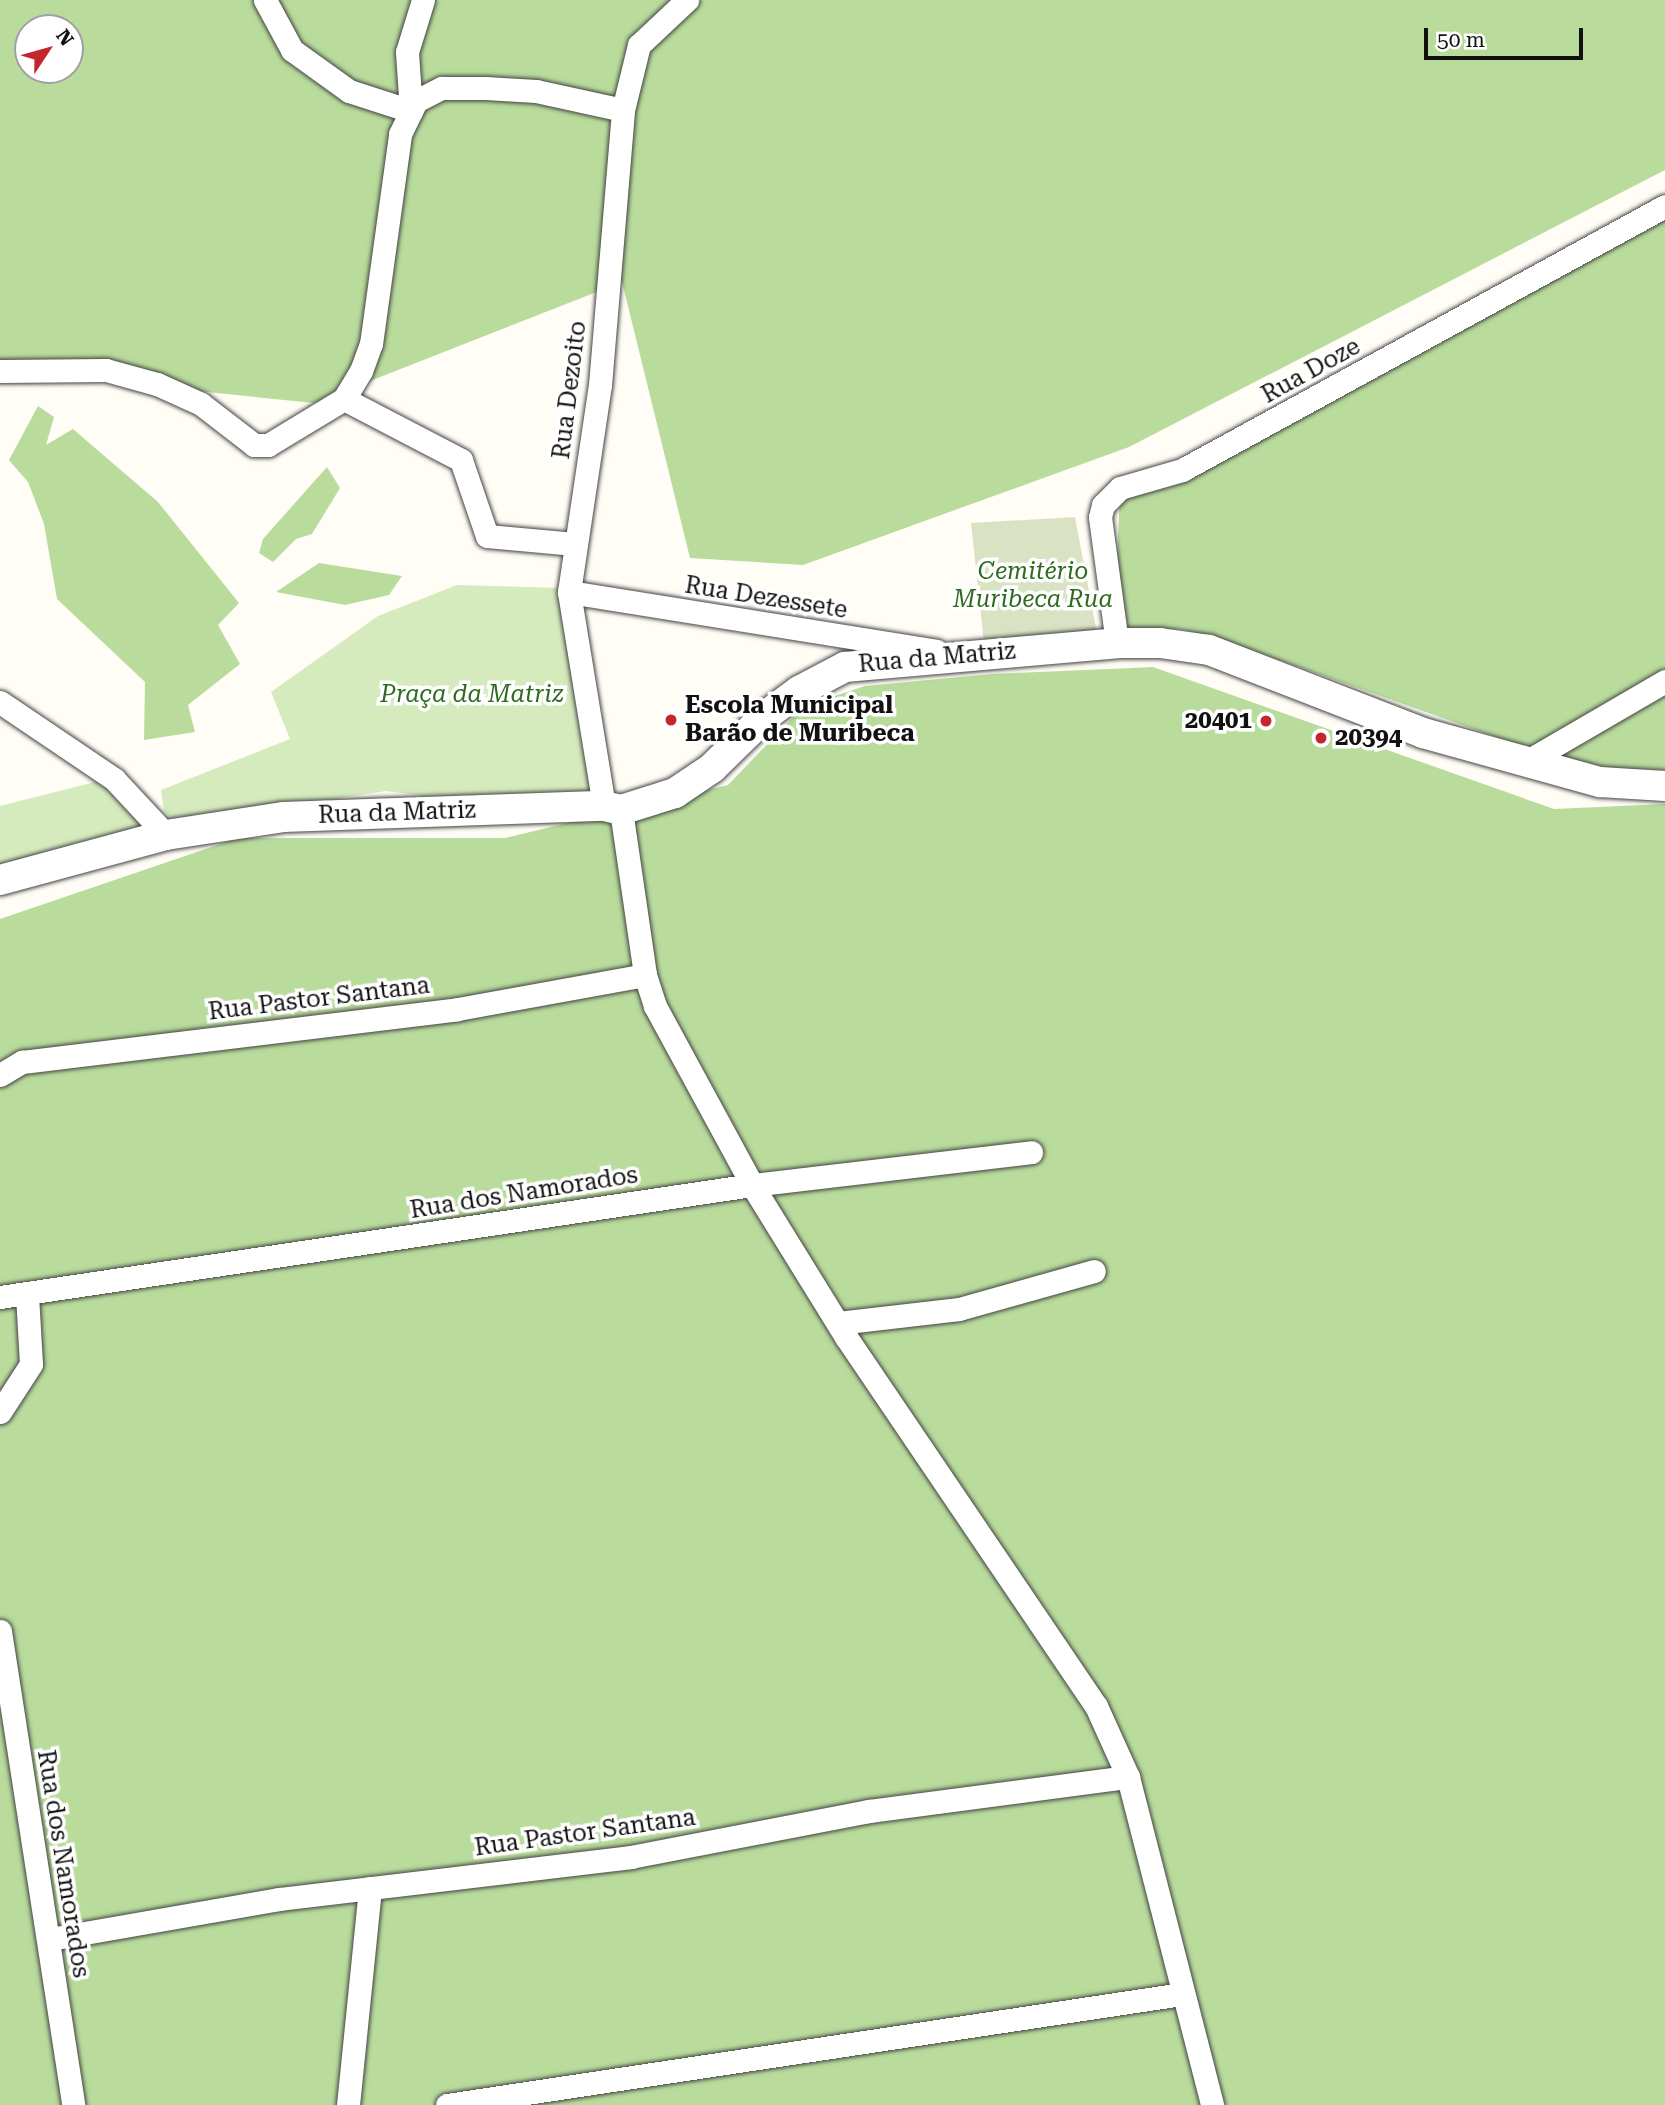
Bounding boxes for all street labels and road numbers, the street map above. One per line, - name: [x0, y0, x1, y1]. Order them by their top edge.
- street label: Rua Dezoito: [547, 319, 593, 461]
- street label: Rua Doze: [1257, 332, 1365, 410]
- street label: Rua Dezessete: [683, 571, 849, 625]
- street label: Rua da Matriz: [857, 637, 1017, 679]
- street label: Rua da Matriz: [318, 796, 476, 830]
- street label: Rua Pastor Santana: [207, 971, 431, 1027]
- street label: Rua dos Namorados: [408, 1161, 640, 1225]
- street label: Rua dos Namorados: [31, 1748, 95, 1980]
- street label: Rua Pastor Santana: [473, 1803, 697, 1863]

